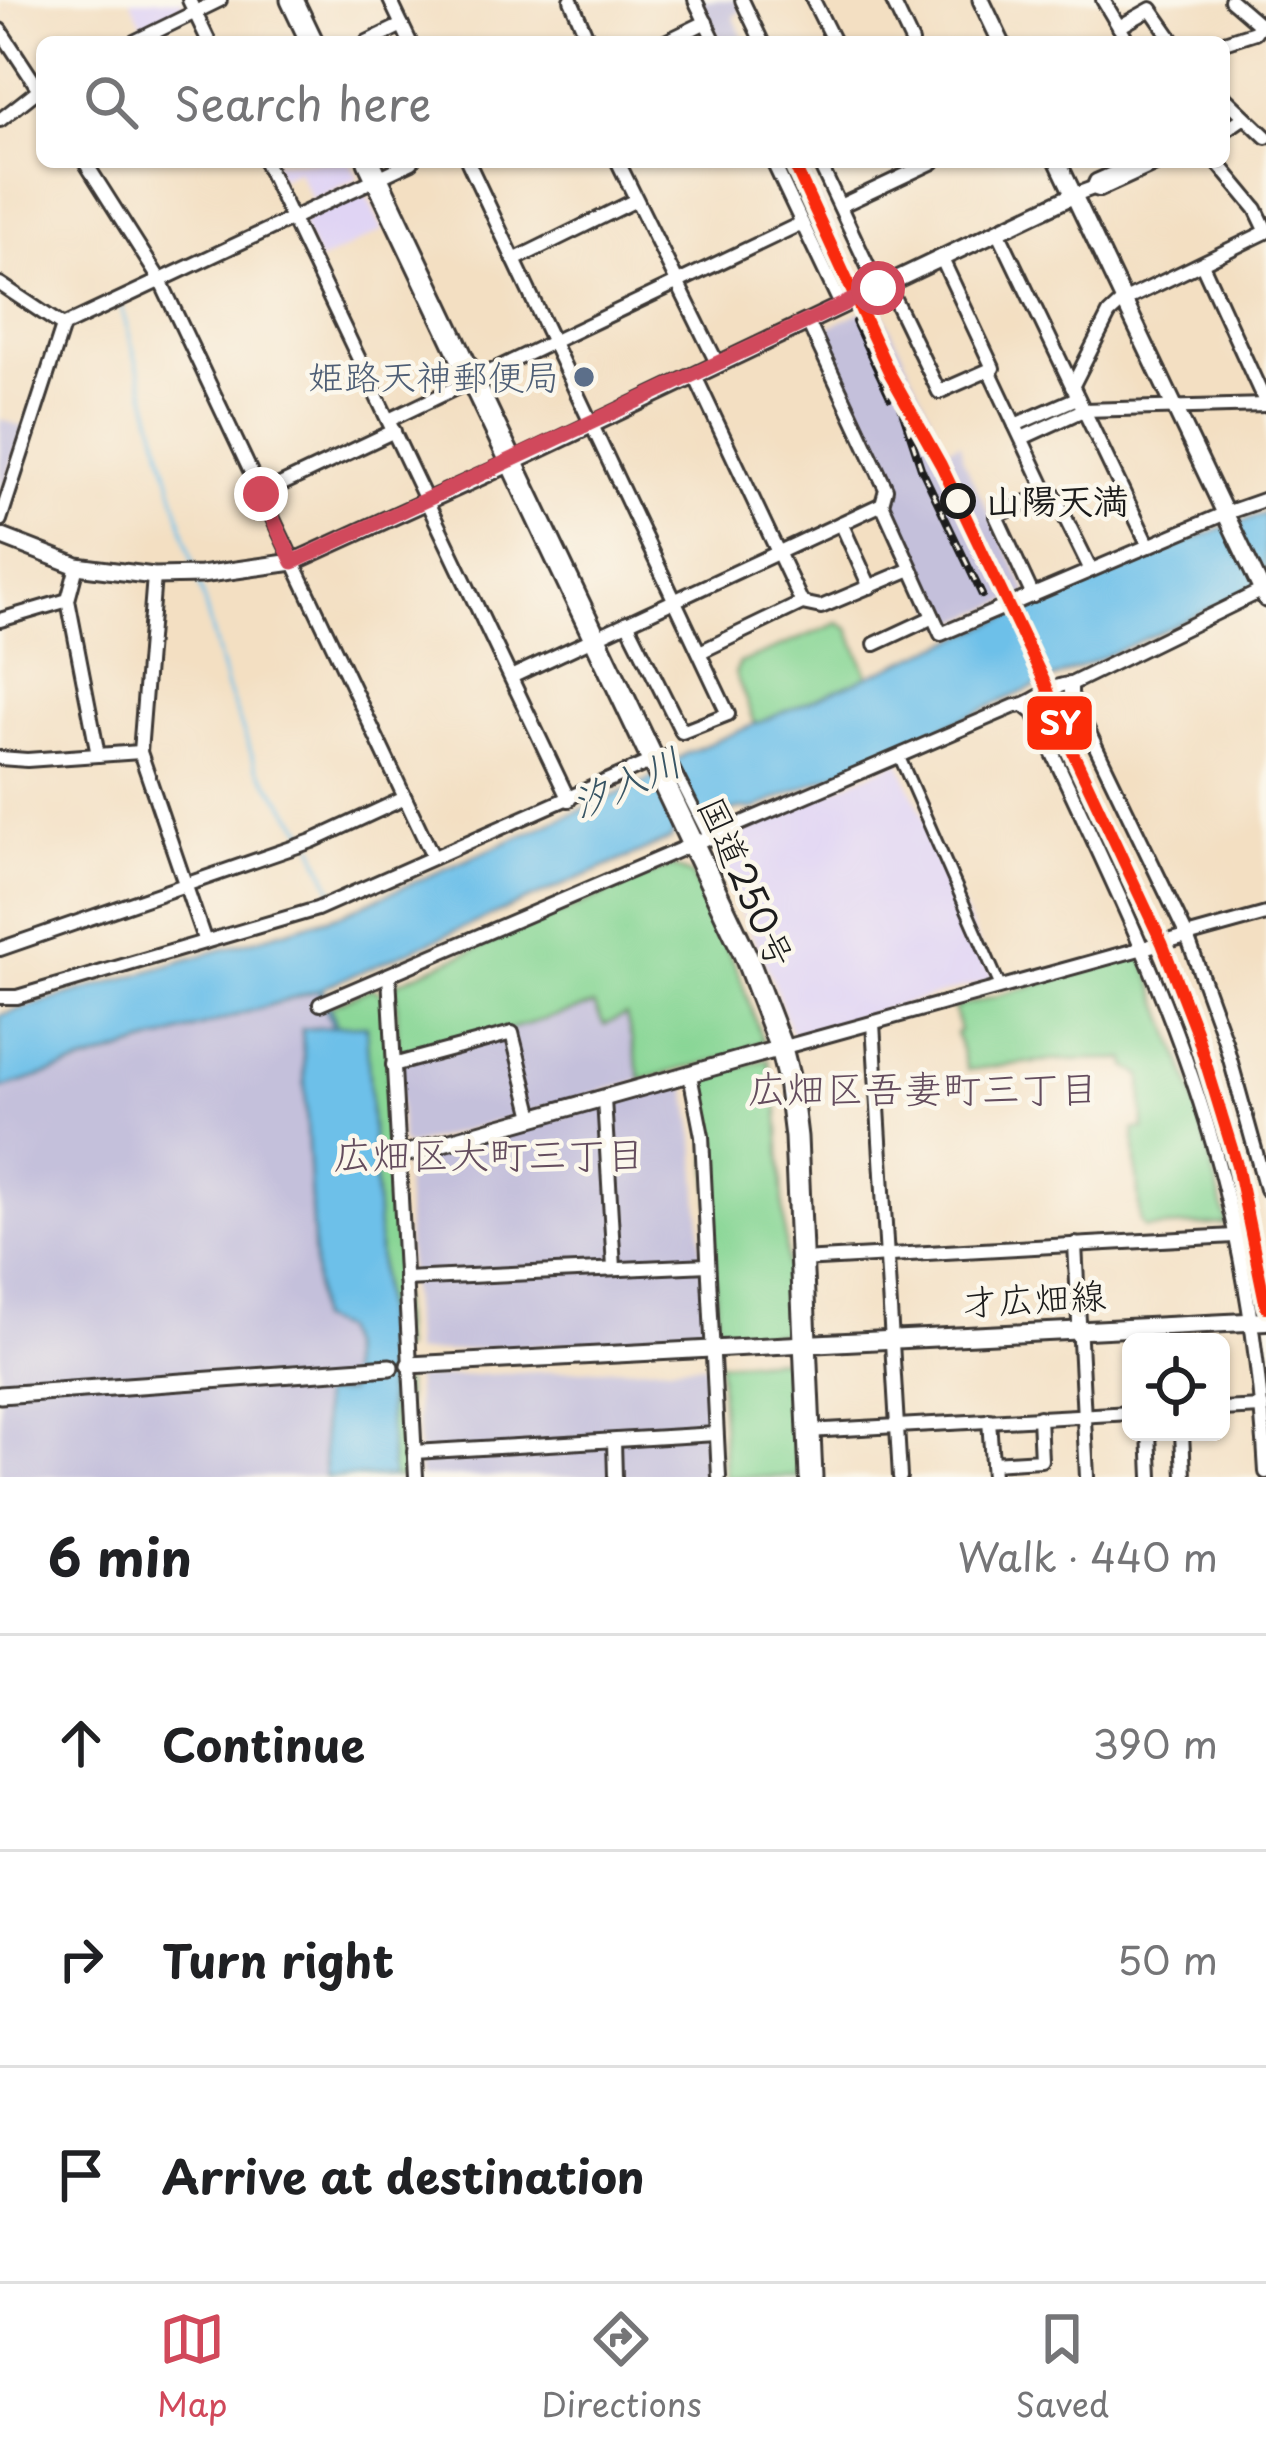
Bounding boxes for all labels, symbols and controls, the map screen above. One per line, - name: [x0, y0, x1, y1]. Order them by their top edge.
- search box: [36, 36, 1230, 168]
- text: Search here: [174, 68, 431, 136]
- icon: search: [78, 69, 144, 135]
- route start: [851, 261, 905, 315]
- place label: 姫路天神郵便局: [308, 348, 560, 402]
- marker: 姫路天神郵便局: [571, 364, 597, 390]
- route end: [234, 467, 288, 521]
- place label: 山陽天満: [985, 472, 1129, 526]
- marker: 山陽天満: [942, 485, 974, 517]
- line badge: SY: [1025, 694, 1094, 752]
- text: SY: [1039, 696, 1081, 746]
- water label: 汐入川: [560, 730, 690, 831]
- street label: 国道250号: [686, 787, 809, 975]
- district label: 広畑区吾妻町三丁目: [747, 1057, 1099, 1116]
- district label: 広畑区大町三丁目: [333, 1123, 645, 1182]
- street label: 才広畑線: [961, 1266, 1107, 1328]
- map controls: [1122, 1333, 1230, 1441]
- button: locate: [1122, 1333, 1230, 1441]
- text: 6 min: [48, 1517, 192, 1594]
- text: Walk · 440 m: [958, 1526, 1218, 1585]
- text: Continue: [162, 1709, 365, 1777]
- icon: ahead: [48, 1710, 114, 1776]
- text: 390 m: [1093, 1713, 1218, 1772]
- text: Turn right: [162, 1925, 394, 1993]
- icon: right: [48, 1926, 114, 1992]
- text: 50 m: [1117, 1929, 1218, 1988]
- text: Arrive at destination: [162, 2141, 645, 2209]
- icon: arrive: [48, 2142, 114, 2208]
- tab: Map: [157, 2306, 227, 2428]
- tab: Directions: [541, 2306, 702, 2428]
- tab: Saved: [1015, 2306, 1109, 2428]

